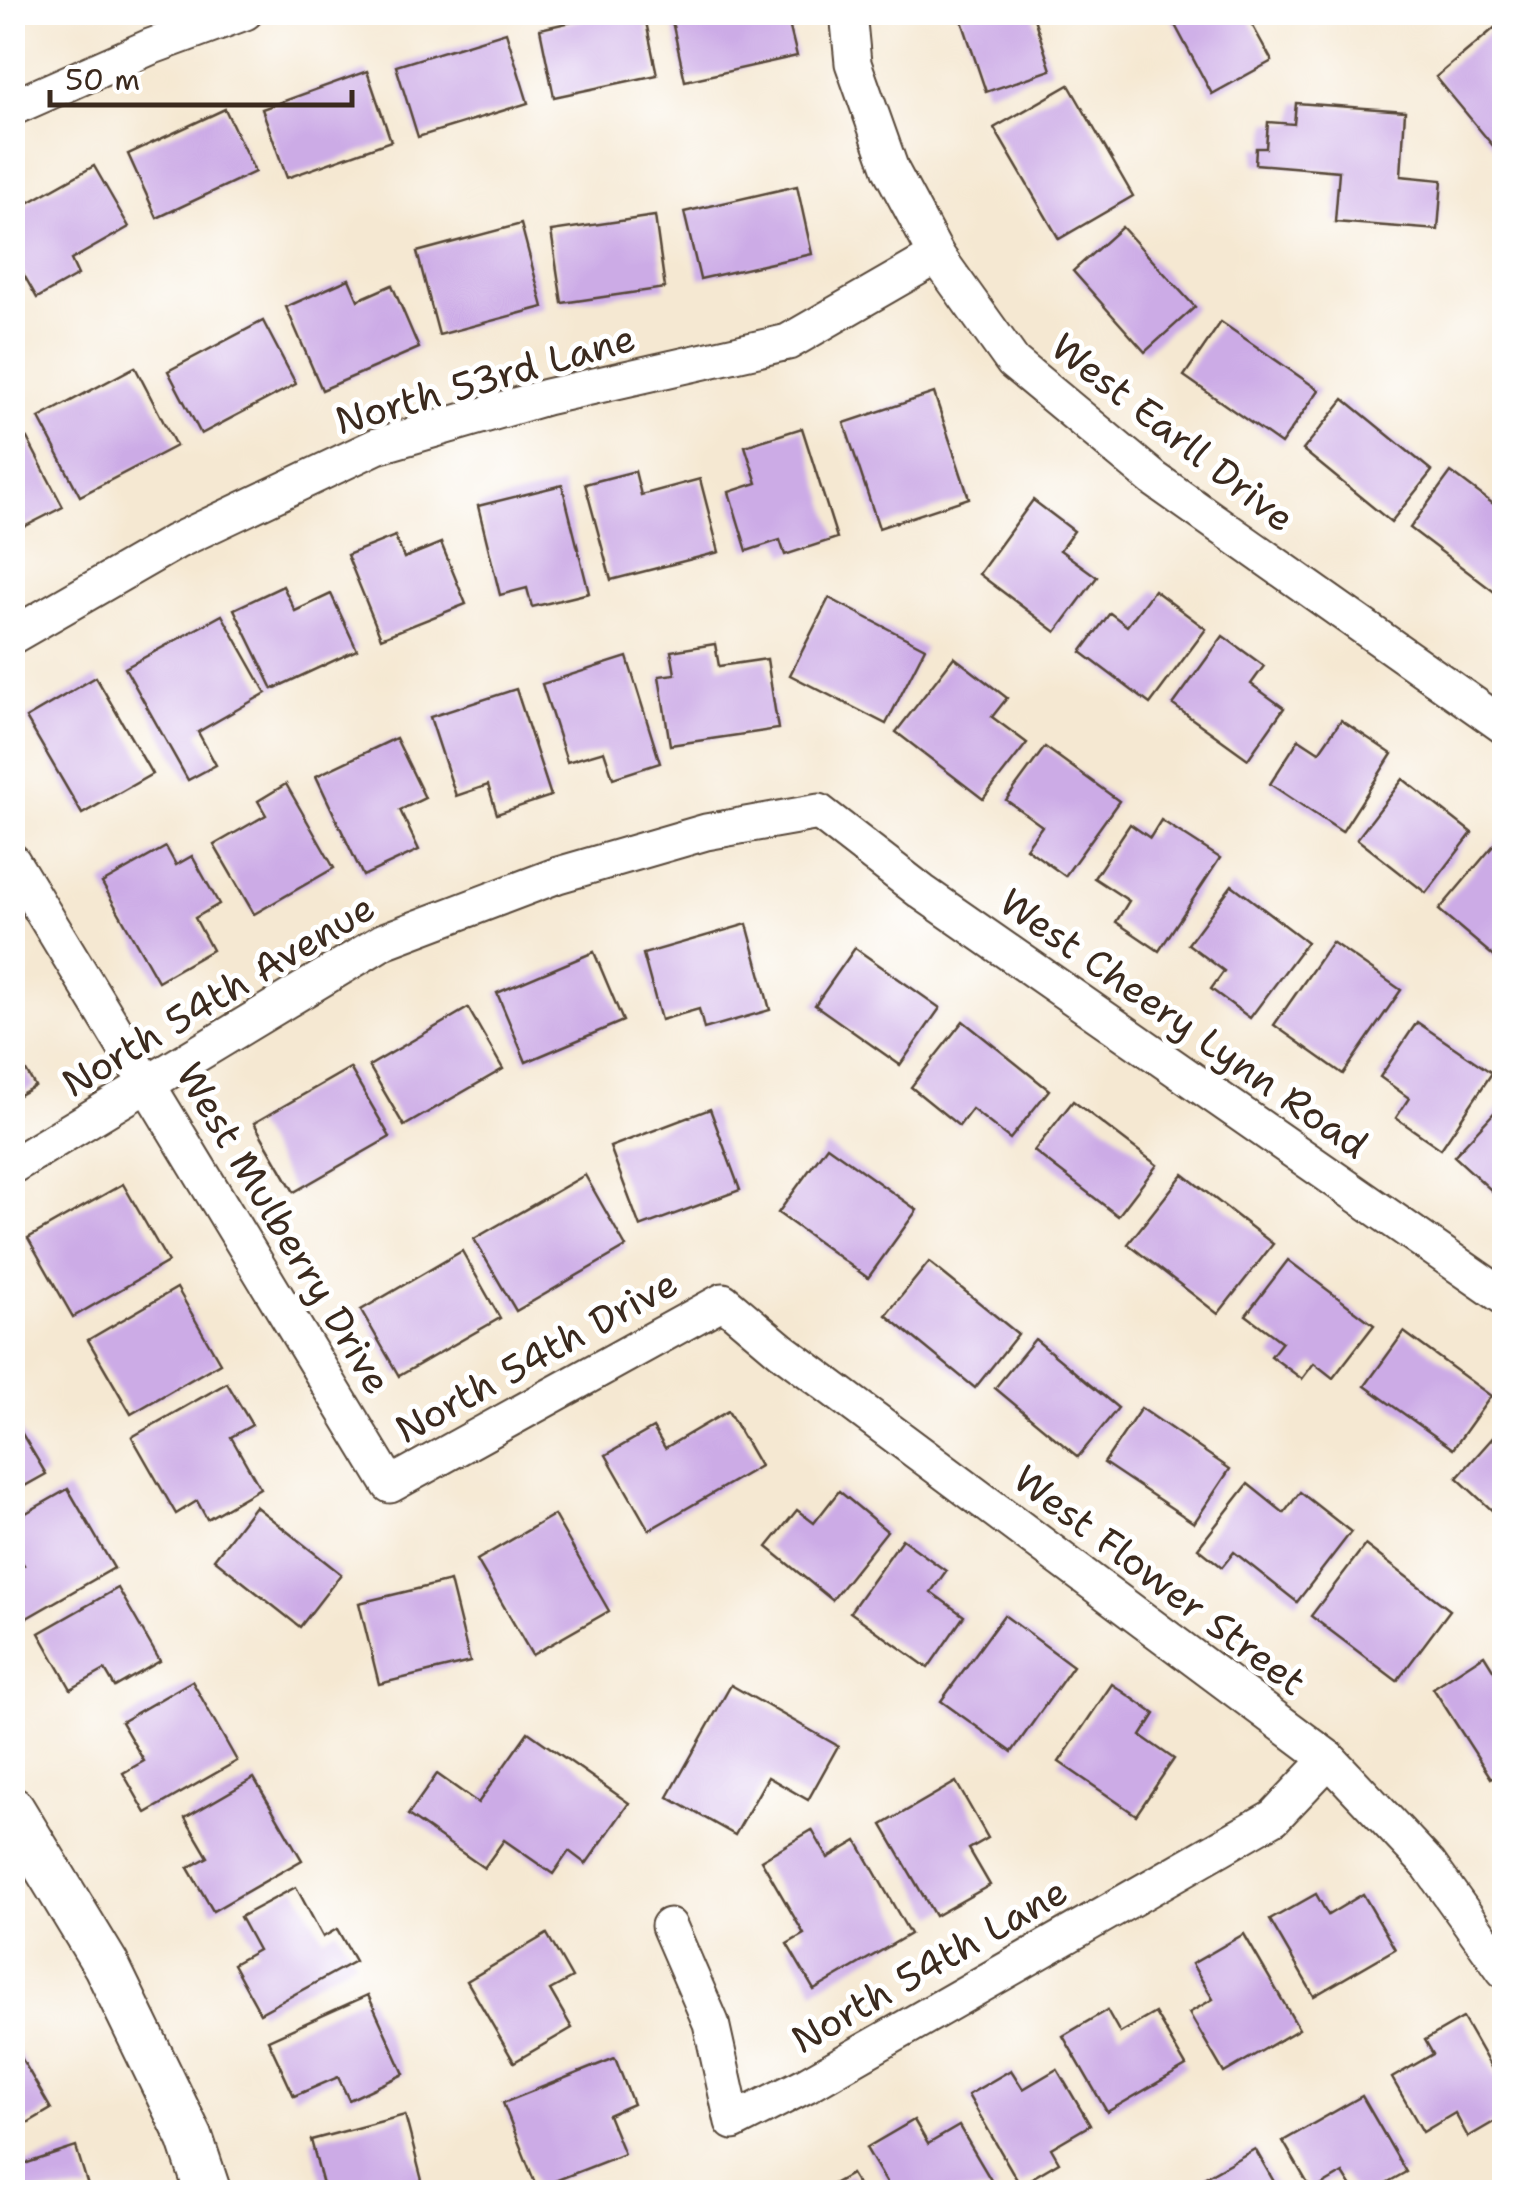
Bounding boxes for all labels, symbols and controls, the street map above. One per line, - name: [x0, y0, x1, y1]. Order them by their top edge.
- scale bar: [50, 45, 352, 107]
- text: 50 m: [65, 59, 140, 100]
- street label: North 53rd Lane: [329, 312, 641, 446]
- street label: West Earll Drive: [1041, 321, 1305, 543]
- street label: West Cheery Lynn Road: [990, 876, 1378, 1170]
- street label: North 54th Avenue: [52, 881, 384, 1109]
- street label: West Mulberry Drive: [165, 1053, 403, 1403]
- street label: North 54th Drive: [386, 1257, 686, 1455]
- street label: West Flower Street: [1003, 1453, 1317, 1707]
- street label: North 54th Lane: [782, 1865, 1076, 2065]

